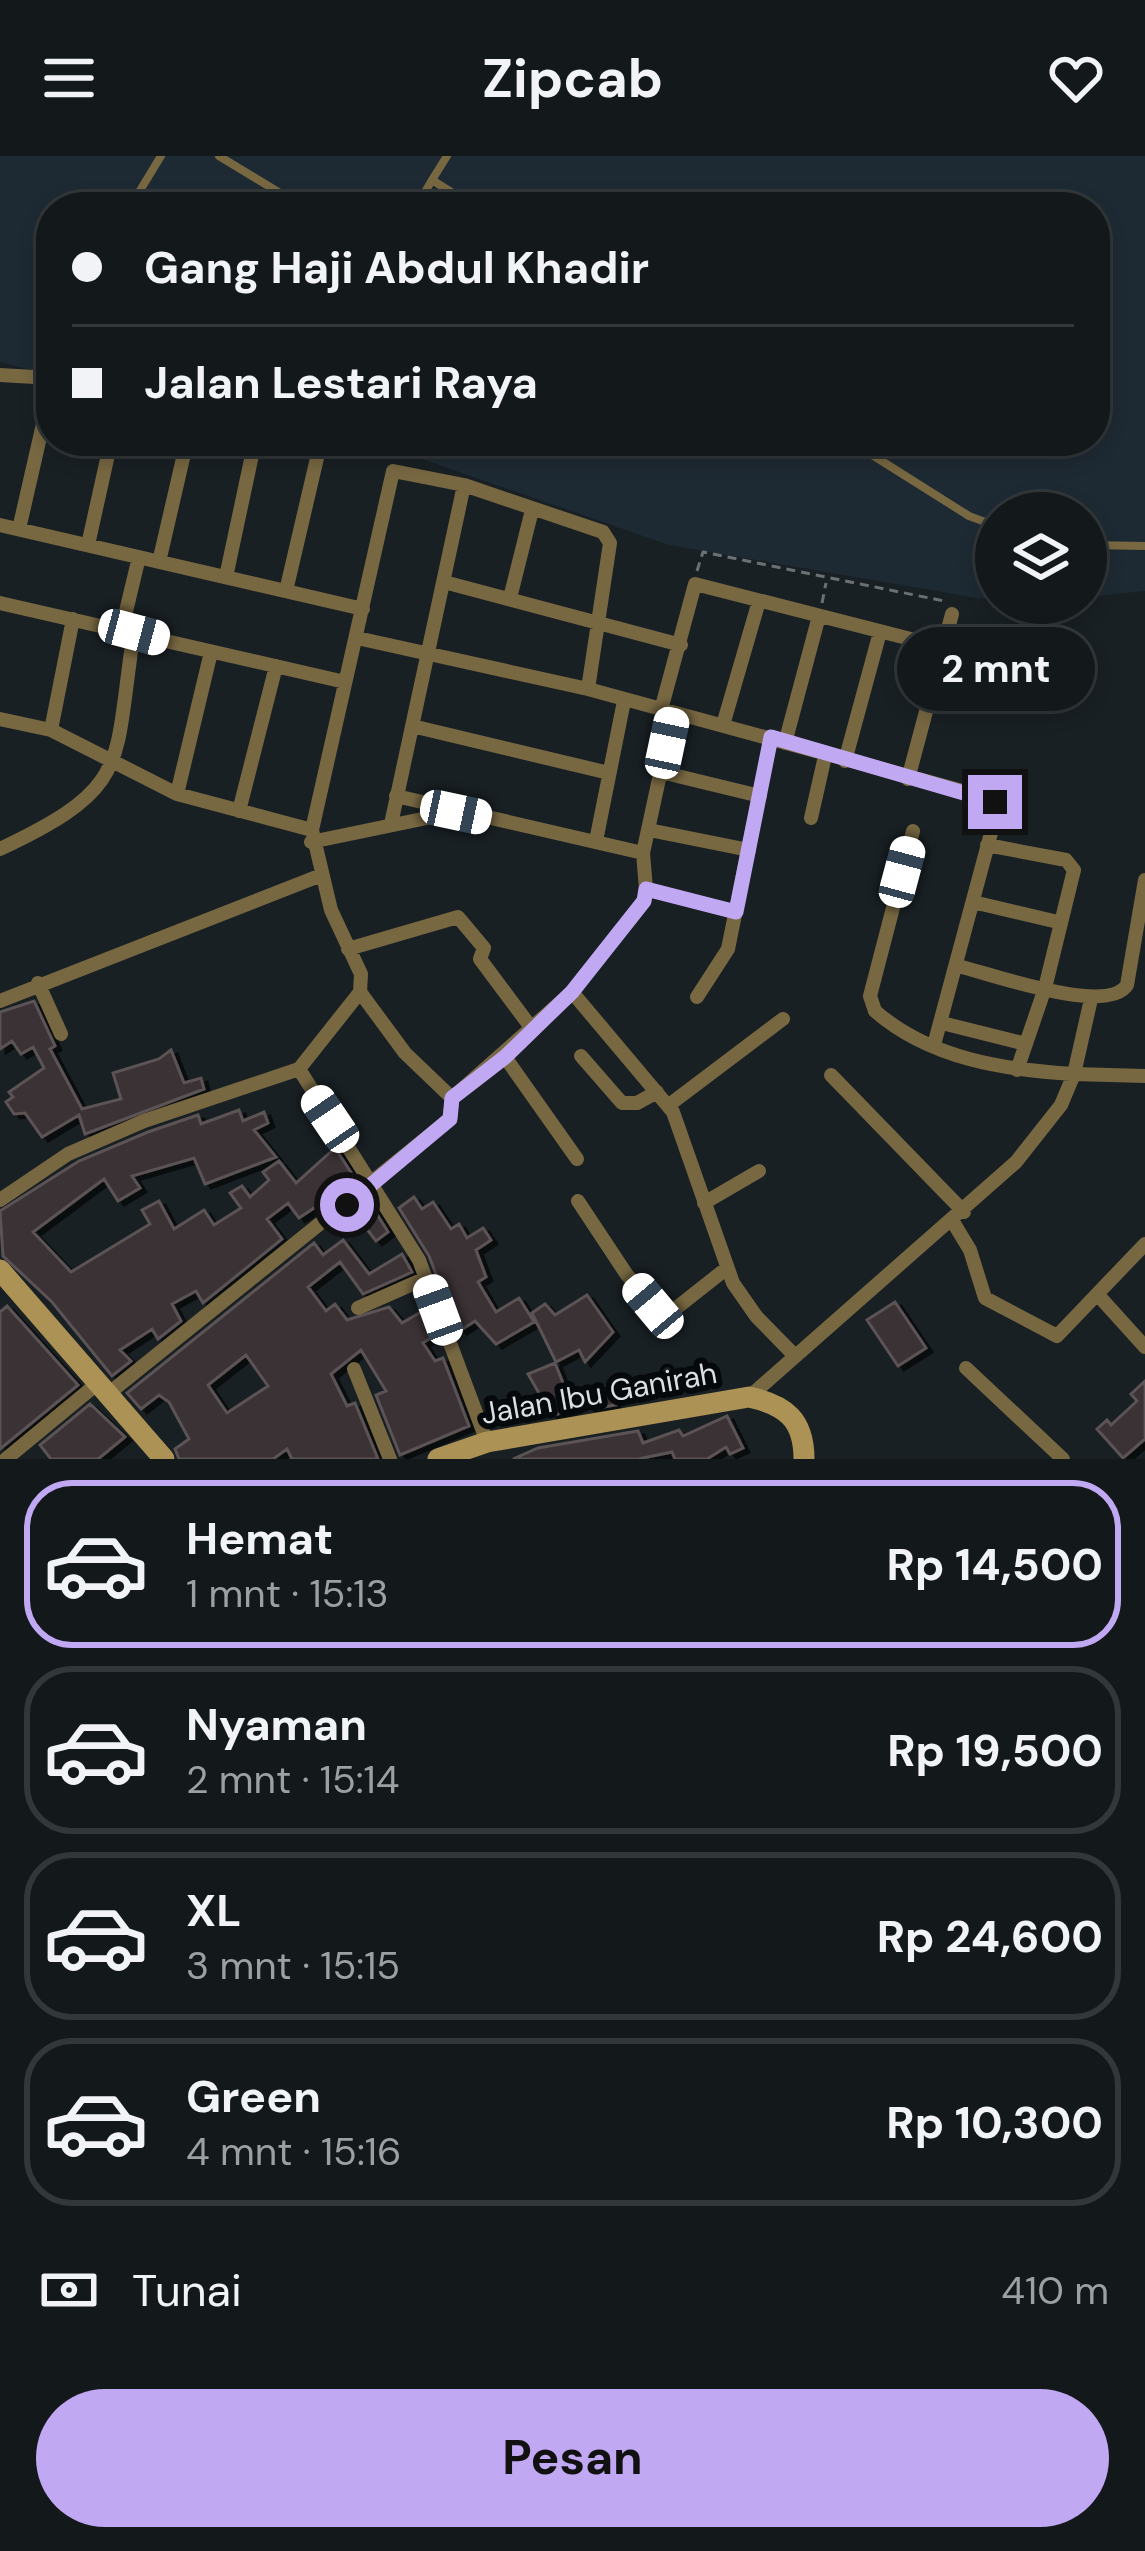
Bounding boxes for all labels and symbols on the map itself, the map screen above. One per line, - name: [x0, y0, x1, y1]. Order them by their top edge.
- car: [95, 605, 173, 659]
- callout: 2 mnt: [896, 628, 1094, 712]
- car: [642, 704, 692, 782]
- route end: [968, 775, 1022, 829]
- car: [417, 787, 495, 837]
- car: [875, 833, 929, 911]
- car: [295, 1079, 365, 1159]
- route start: [320, 1178, 374, 1232]
- car: [616, 1267, 690, 1345]
- car: [409, 1270, 467, 1350]
- street label: Jalan Ibu Ganirah: [478, 1353, 720, 1433]

